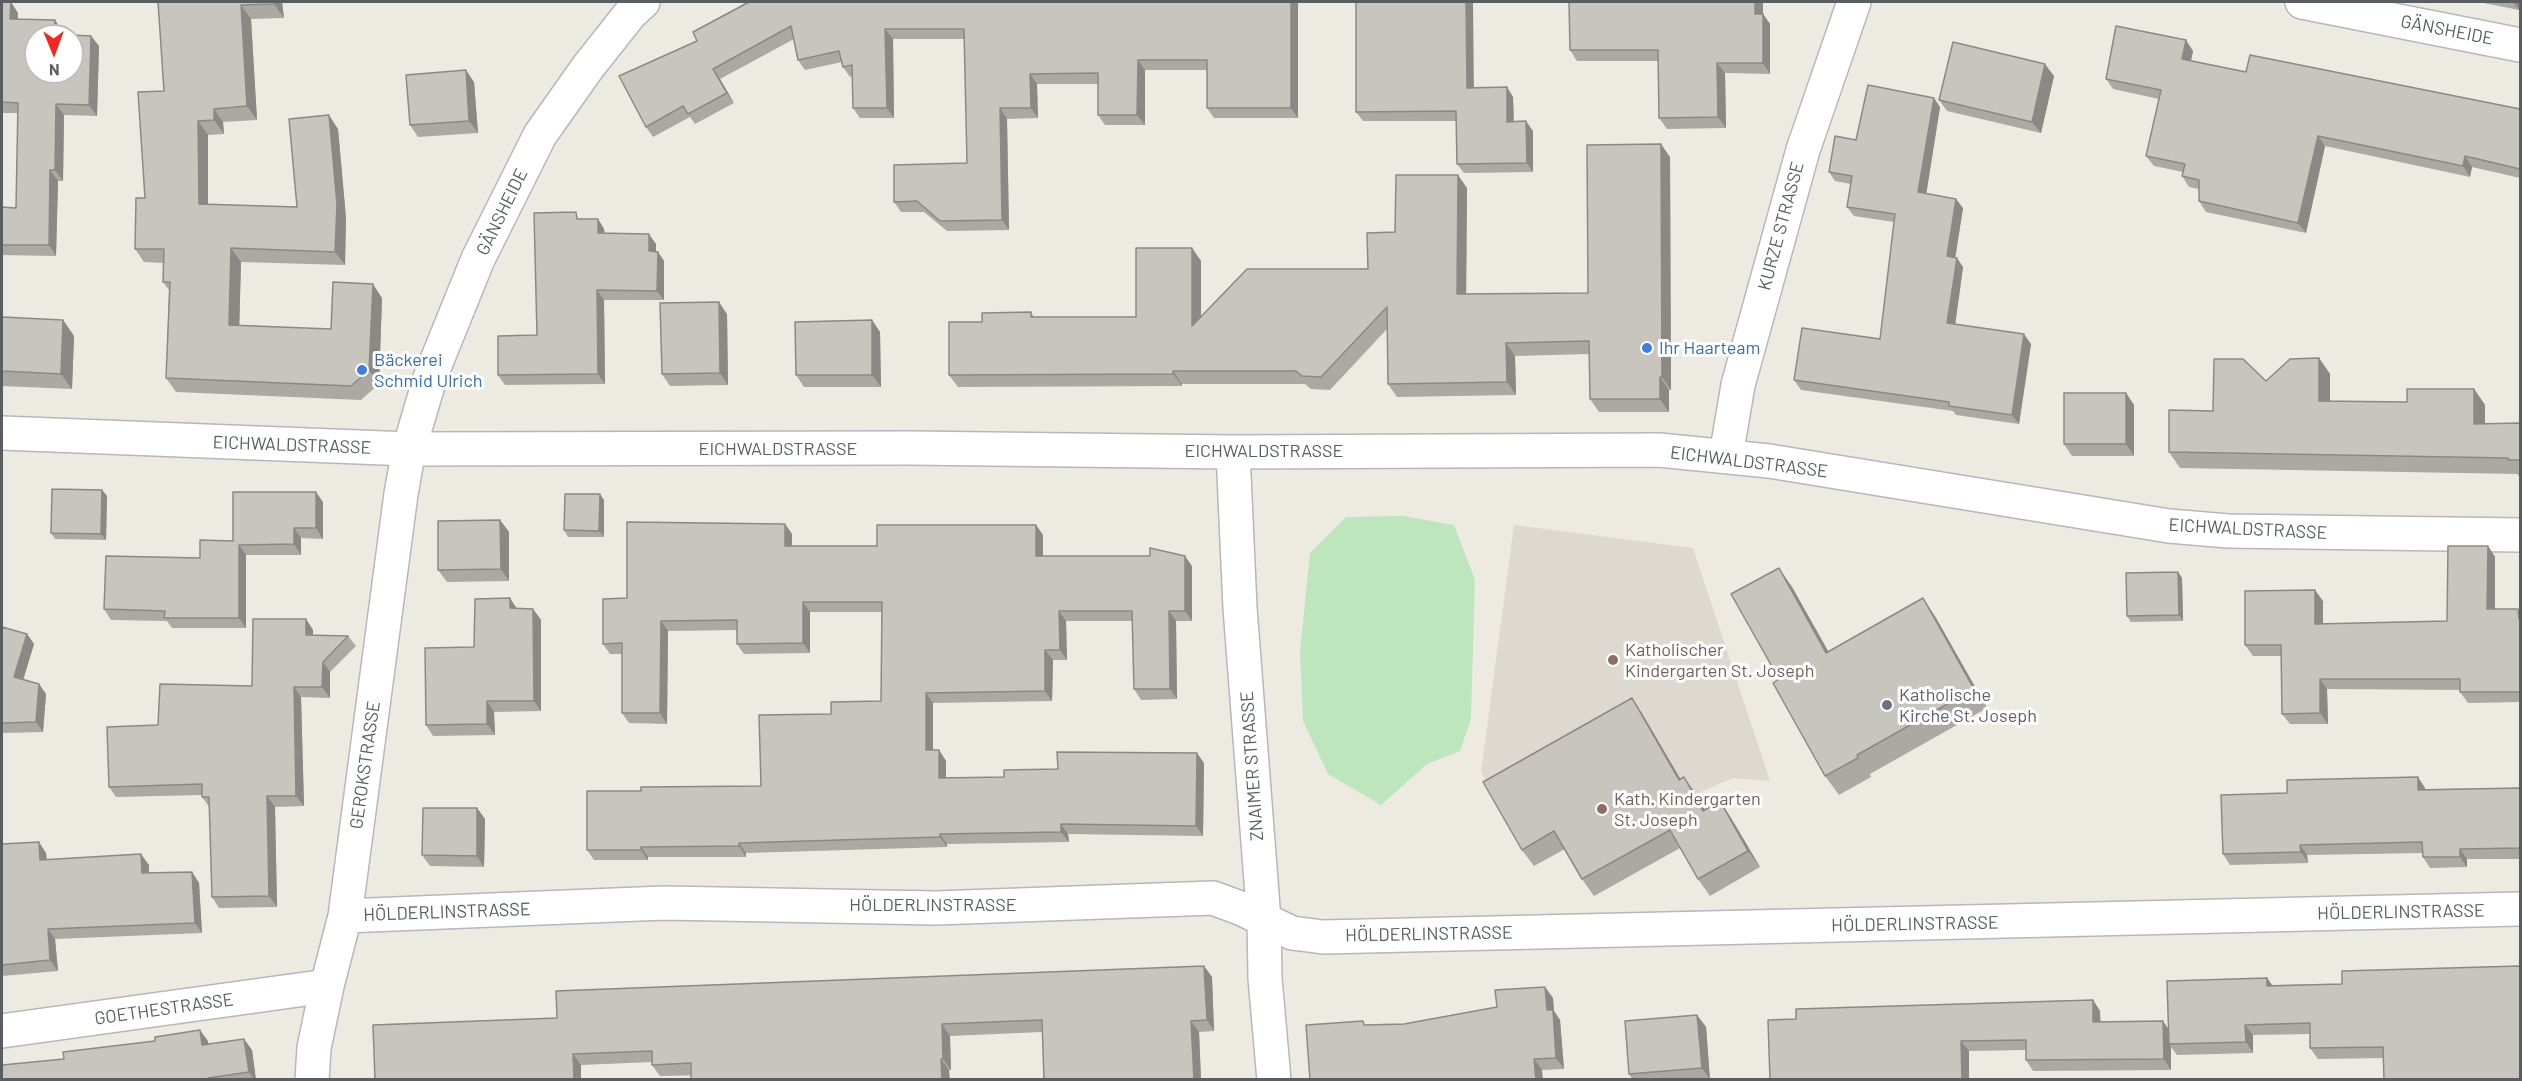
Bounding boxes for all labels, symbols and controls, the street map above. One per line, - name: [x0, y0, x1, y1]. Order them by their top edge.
- street label: GÄNSHEIDE: [2399, 10, 2495, 50]
- north arrow: [24, 24, 84, 84]
- text: N: [49, 61, 60, 80]
- street label: KURZE STRASSE: [1753, 159, 1809, 293]
- street label: GÄNSHEIDE: [472, 165, 532, 259]
- place label: Ihr Haarteam: [1659, 337, 1760, 359]
- marker: Ihr Haarteam: [1640, 341, 1654, 355]
- place label: Bäckerei Schmid Ulrich: [374, 349, 482, 392]
- marker: Bäckerei Schmid Ulrich: [355, 363, 369, 377]
- street label: EICHWALDSTRASSE: [212, 431, 372, 459]
- street label: EICHWALDSTRASSE: [699, 438, 857, 460]
- street label: EICHWALDSTRASSE: [1185, 440, 1343, 462]
- street label: EICHWALDSTRASSE: [1669, 442, 1829, 482]
- street label: EICHWALDSTRASSE: [2168, 514, 2328, 544]
- place label: Katholischer Kindergarten St. Joseph: [1625, 639, 1814, 682]
- marker: Katholischer Kindergarten St. Joseph: [1606, 653, 1620, 667]
- place label: Katholische Kirche St. Joseph: [1899, 684, 2037, 726]
- street label: ZNAIMER STRASSE: [1236, 690, 1268, 842]
- marker: Katholische Kirche St. Joseph: [1880, 698, 1894, 712]
- street label: GEROKSTRASSE: [345, 700, 385, 830]
- place label: Kath. Kindergarten St. Joseph: [1614, 788, 1761, 830]
- marker: Kath. Kindergarten St. Joseph: [1595, 802, 1609, 816]
- street label: HÖLDERLINSTRASSE: [849, 894, 1017, 916]
- street label: HÖLDERLINSTRASSE: [363, 898, 531, 926]
- street label: HÖLDERLINSTRASSE: [2317, 900, 2485, 924]
- street label: HÖLDERLINSTRASSE: [1831, 912, 1999, 936]
- street label: HÖLDERLINSTRASSE: [1345, 922, 1513, 946]
- street label: GOETHESTRASSE: [93, 989, 235, 1029]

